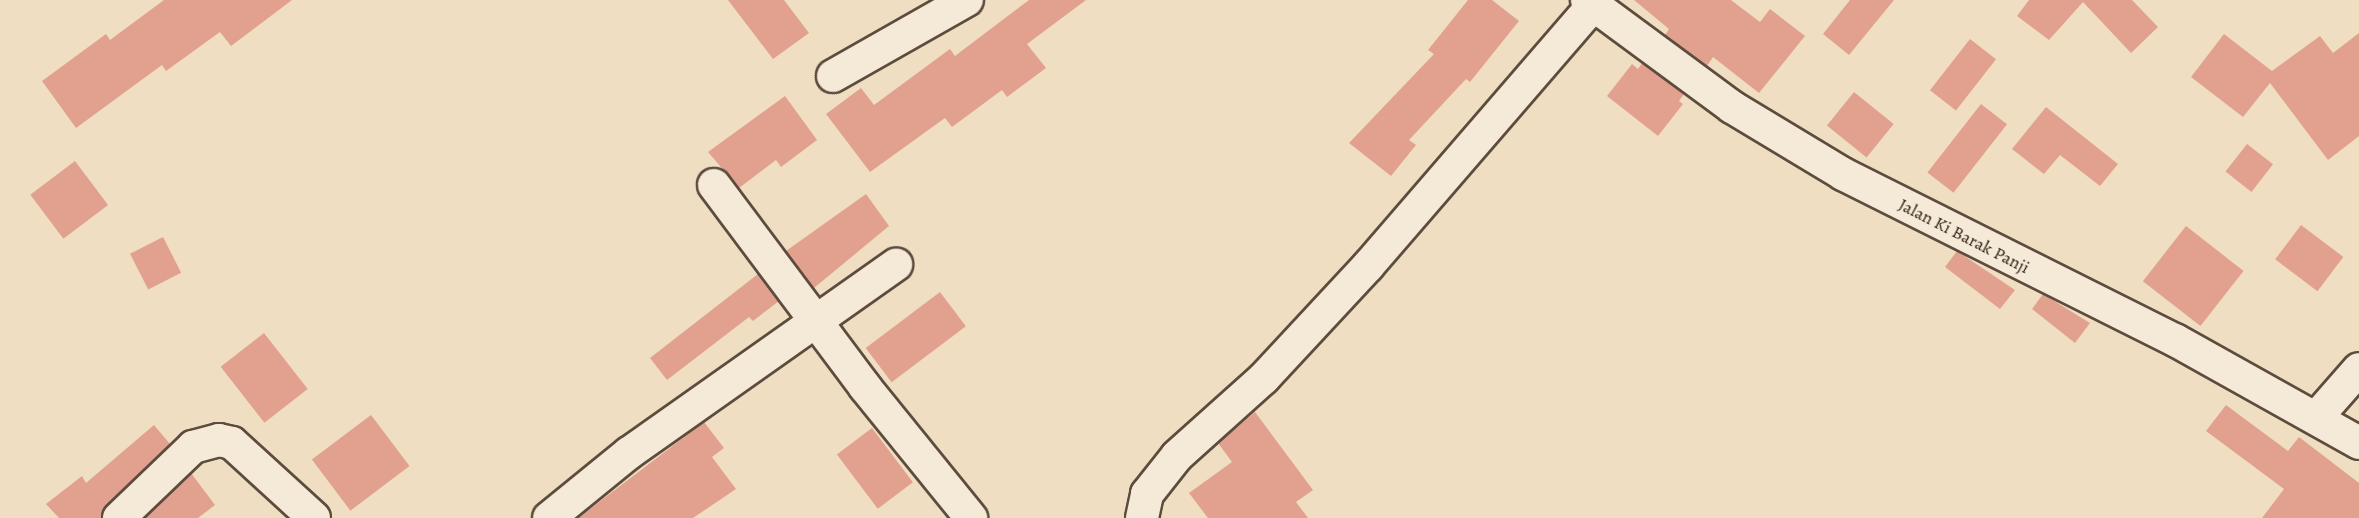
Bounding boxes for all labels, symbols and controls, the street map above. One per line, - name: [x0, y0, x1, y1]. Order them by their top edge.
- street label: Jalan Ki Barak Panji: [1895, 194, 2033, 278]

